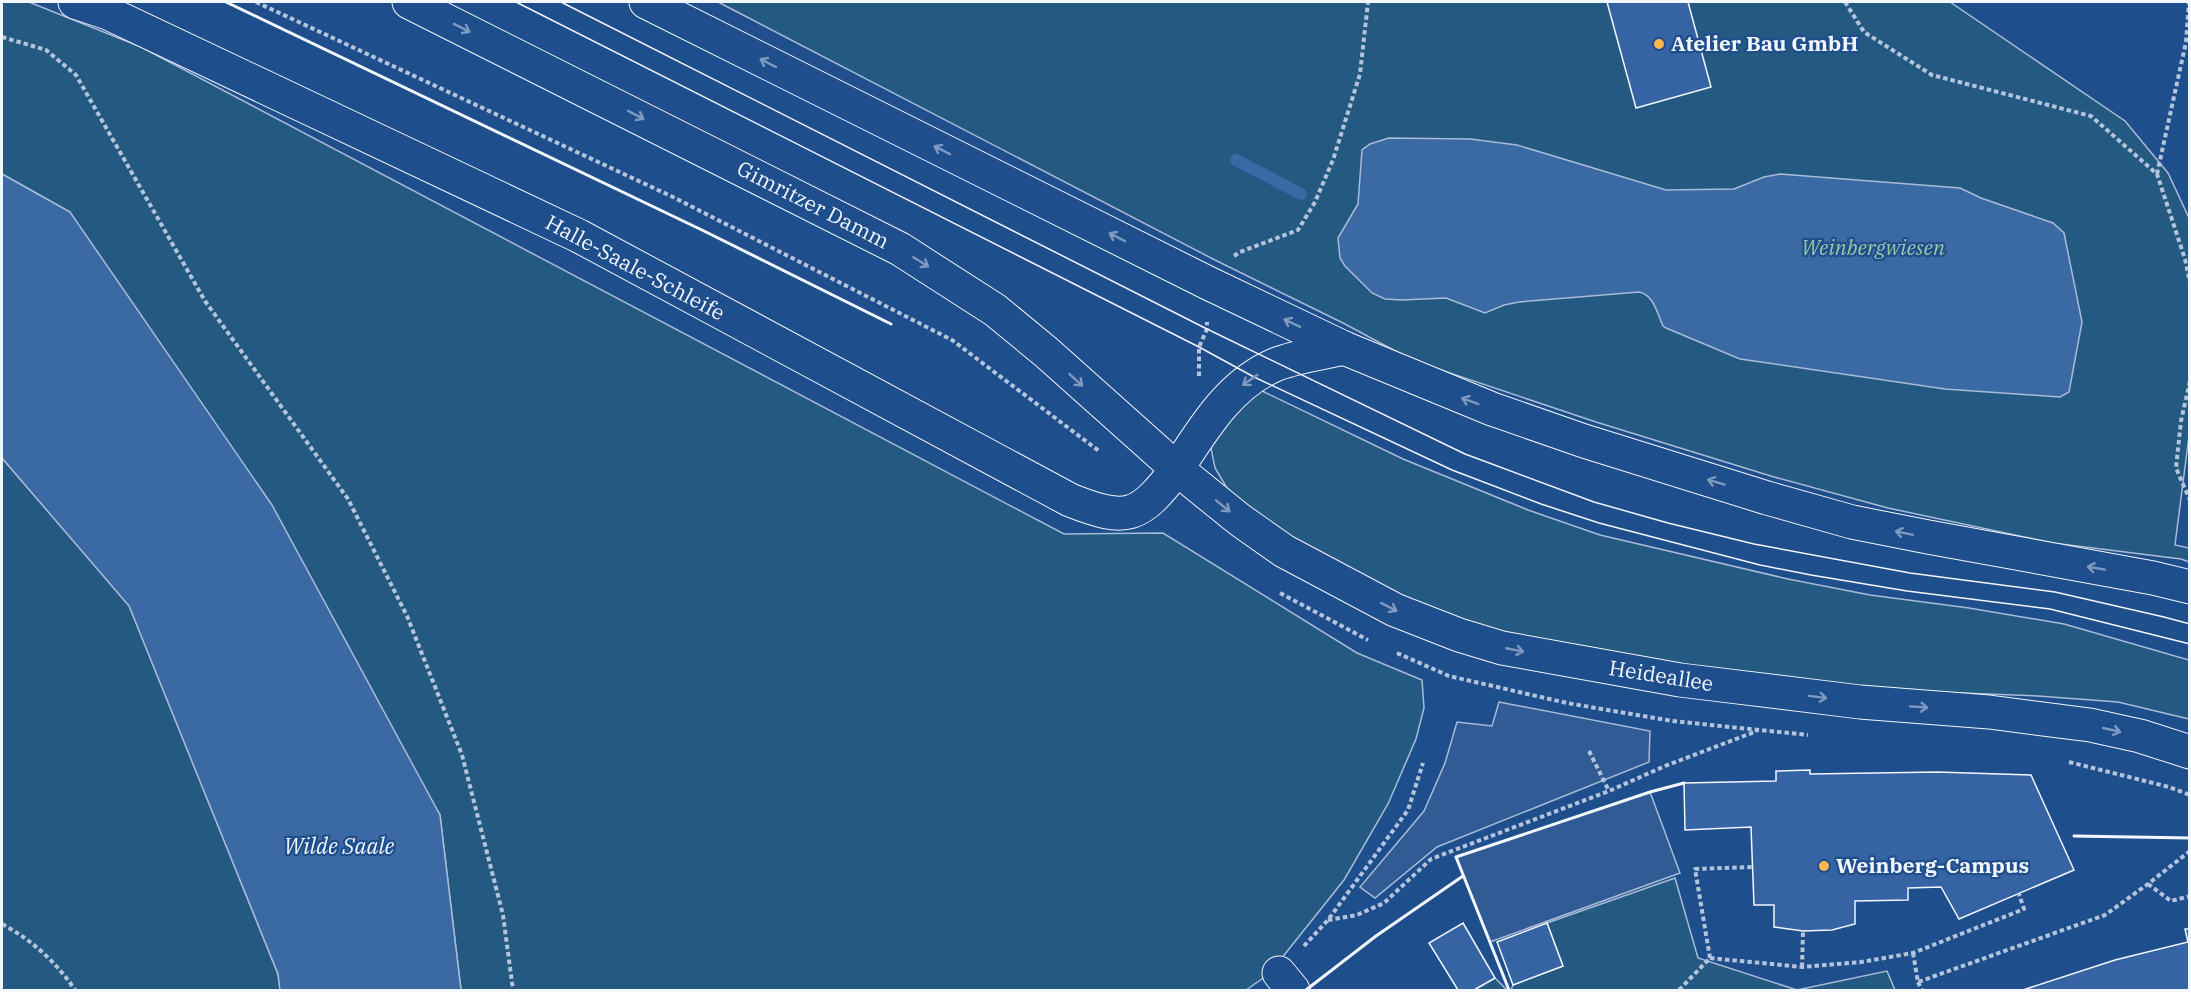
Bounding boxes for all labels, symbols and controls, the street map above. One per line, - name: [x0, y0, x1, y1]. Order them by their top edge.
- one-way arrow: [452, 23, 470, 34]
- place label: Atelier Bau GmbH: [1671, 29, 1858, 57]
- marker: Atelier Bau GmbH: [1652, 37, 1666, 51]
- one-way arrow: [759, 56, 777, 68]
- one-way arrow: [627, 110, 645, 122]
- one-way arrow: [934, 144, 952, 155]
- street label: Gimritzer Damm: [733, 154, 894, 255]
- street label: Halle-Saale-Schleife: [541, 208, 730, 326]
- one-way arrow: [1108, 231, 1126, 242]
- park label: Weinbergwiesen: [1801, 233, 1945, 261]
- one-way arrow: [913, 255, 930, 268]
- one-way arrow: [1283, 317, 1301, 329]
- one-way arrow: [1069, 373, 1084, 387]
- one-way arrow: [1243, 374, 1259, 386]
- one-way arrow: [1462, 395, 1480, 406]
- one-way arrow: [1707, 476, 1726, 487]
- one-way arrow: [1214, 500, 1230, 513]
- one-way arrow: [1895, 526, 1914, 538]
- one-way arrow: [2086, 562, 2106, 573]
- one-way arrow: [1380, 601, 1398, 613]
- one-way arrow: [1505, 645, 1524, 656]
- street label: Heideallee: [1607, 653, 1715, 697]
- one-way arrow: [1807, 692, 1827, 703]
- one-way arrow: [1908, 701, 1928, 712]
- one-way arrow: [2102, 724, 2121, 736]
- water label: Wilde Saale: [284, 831, 395, 860]
- place label: Weinberg-Campus: [1836, 851, 2029, 879]
- marker: Weinberg-Campus: [1817, 859, 1831, 873]

